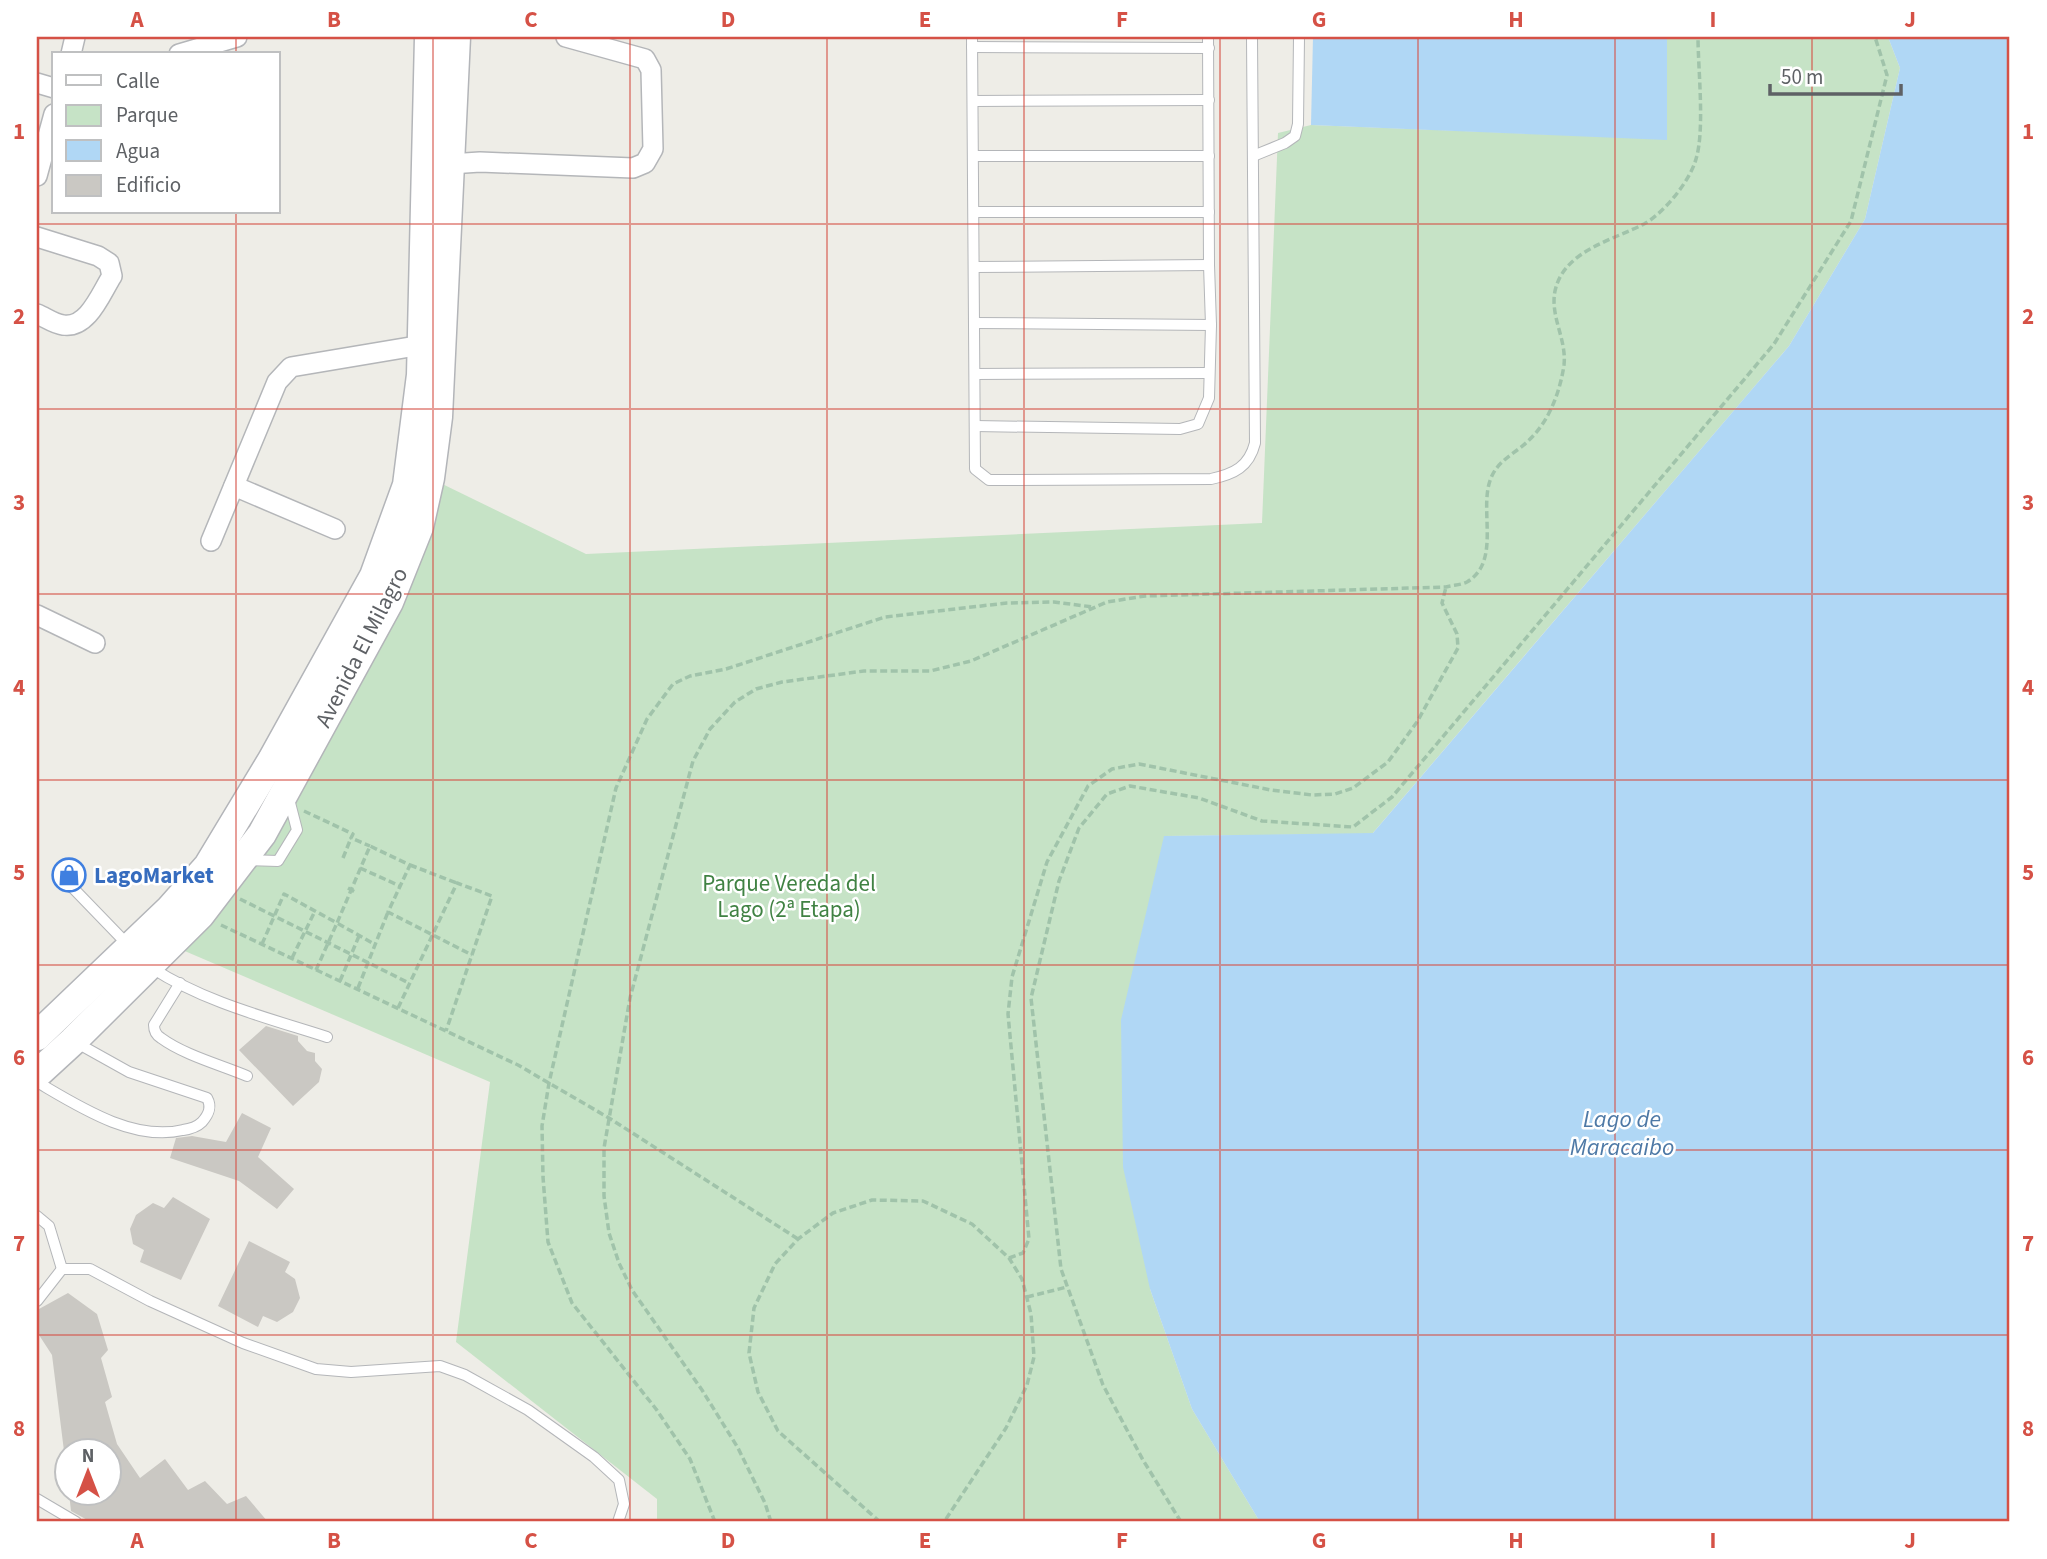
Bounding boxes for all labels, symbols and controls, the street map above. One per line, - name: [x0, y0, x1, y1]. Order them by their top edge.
- text: A: [129, 3, 144, 36]
- text: B: [327, 3, 341, 36]
- text: C: [524, 3, 538, 36]
- text: D: [721, 3, 735, 36]
- text: E: [919, 3, 931, 36]
- text: F: [1116, 3, 1128, 36]
- text: G: [1312, 3, 1326, 36]
- text: H: [1508, 3, 1524, 36]
- text: I: [1710, 3, 1716, 36]
- text: J: [1904, 3, 1916, 36]
- legend: [52, 52, 280, 214]
- scale bar: [1770, 52, 1902, 96]
- text: 50 m: [1781, 62, 1823, 92]
- text: Calle: [116, 66, 160, 96]
- text: Parque: [116, 100, 178, 130]
- text: 1: [13, 115, 25, 148]
- text: 1: [2022, 115, 2034, 148]
- text: Agua: [116, 136, 160, 166]
- text: Edificio: [116, 170, 181, 200]
- text: 2: [13, 300, 25, 333]
- text: 2: [2022, 300, 2034, 333]
- text: 3: [13, 486, 25, 519]
- text: 3: [2022, 486, 2034, 519]
- street label: Avenida El Milagro: [307, 561, 416, 733]
- text: 4: [13, 671, 25, 704]
- text: 4: [2022, 671, 2034, 704]
- text: 5: [13, 856, 25, 889]
- shop icon: LagoMarket: [50, 856, 88, 894]
- text: 5: [2022, 856, 2034, 889]
- place label: LagoMarket: [94, 859, 214, 892]
- park label: Parque Vereda del Lago (2ª Etapa): [702, 867, 876, 926]
- text: 6: [13, 1041, 25, 1074]
- text: 6: [2022, 1041, 2034, 1074]
- water label: Lago de Maracaibo: [1570, 1102, 1674, 1165]
- text: 7: [13, 1227, 25, 1260]
- text: 7: [2022, 1227, 2034, 1260]
- text: 8: [13, 1412, 25, 1445]
- text: 8: [2022, 1412, 2034, 1445]
- north arrow: [52, 1436, 122, 1506]
- text: N: [82, 1443, 94, 1470]
- text: A: [129, 1524, 144, 1557]
- text: B: [327, 1524, 341, 1557]
- text: C: [524, 1524, 538, 1557]
- text: D: [721, 1524, 735, 1557]
- text: E: [919, 1524, 931, 1557]
- text: F: [1116, 1524, 1128, 1557]
- text: G: [1312, 1524, 1326, 1557]
- text: H: [1508, 1524, 1524, 1557]
- text: I: [1710, 1524, 1716, 1557]
- text: J: [1904, 1524, 1916, 1557]

